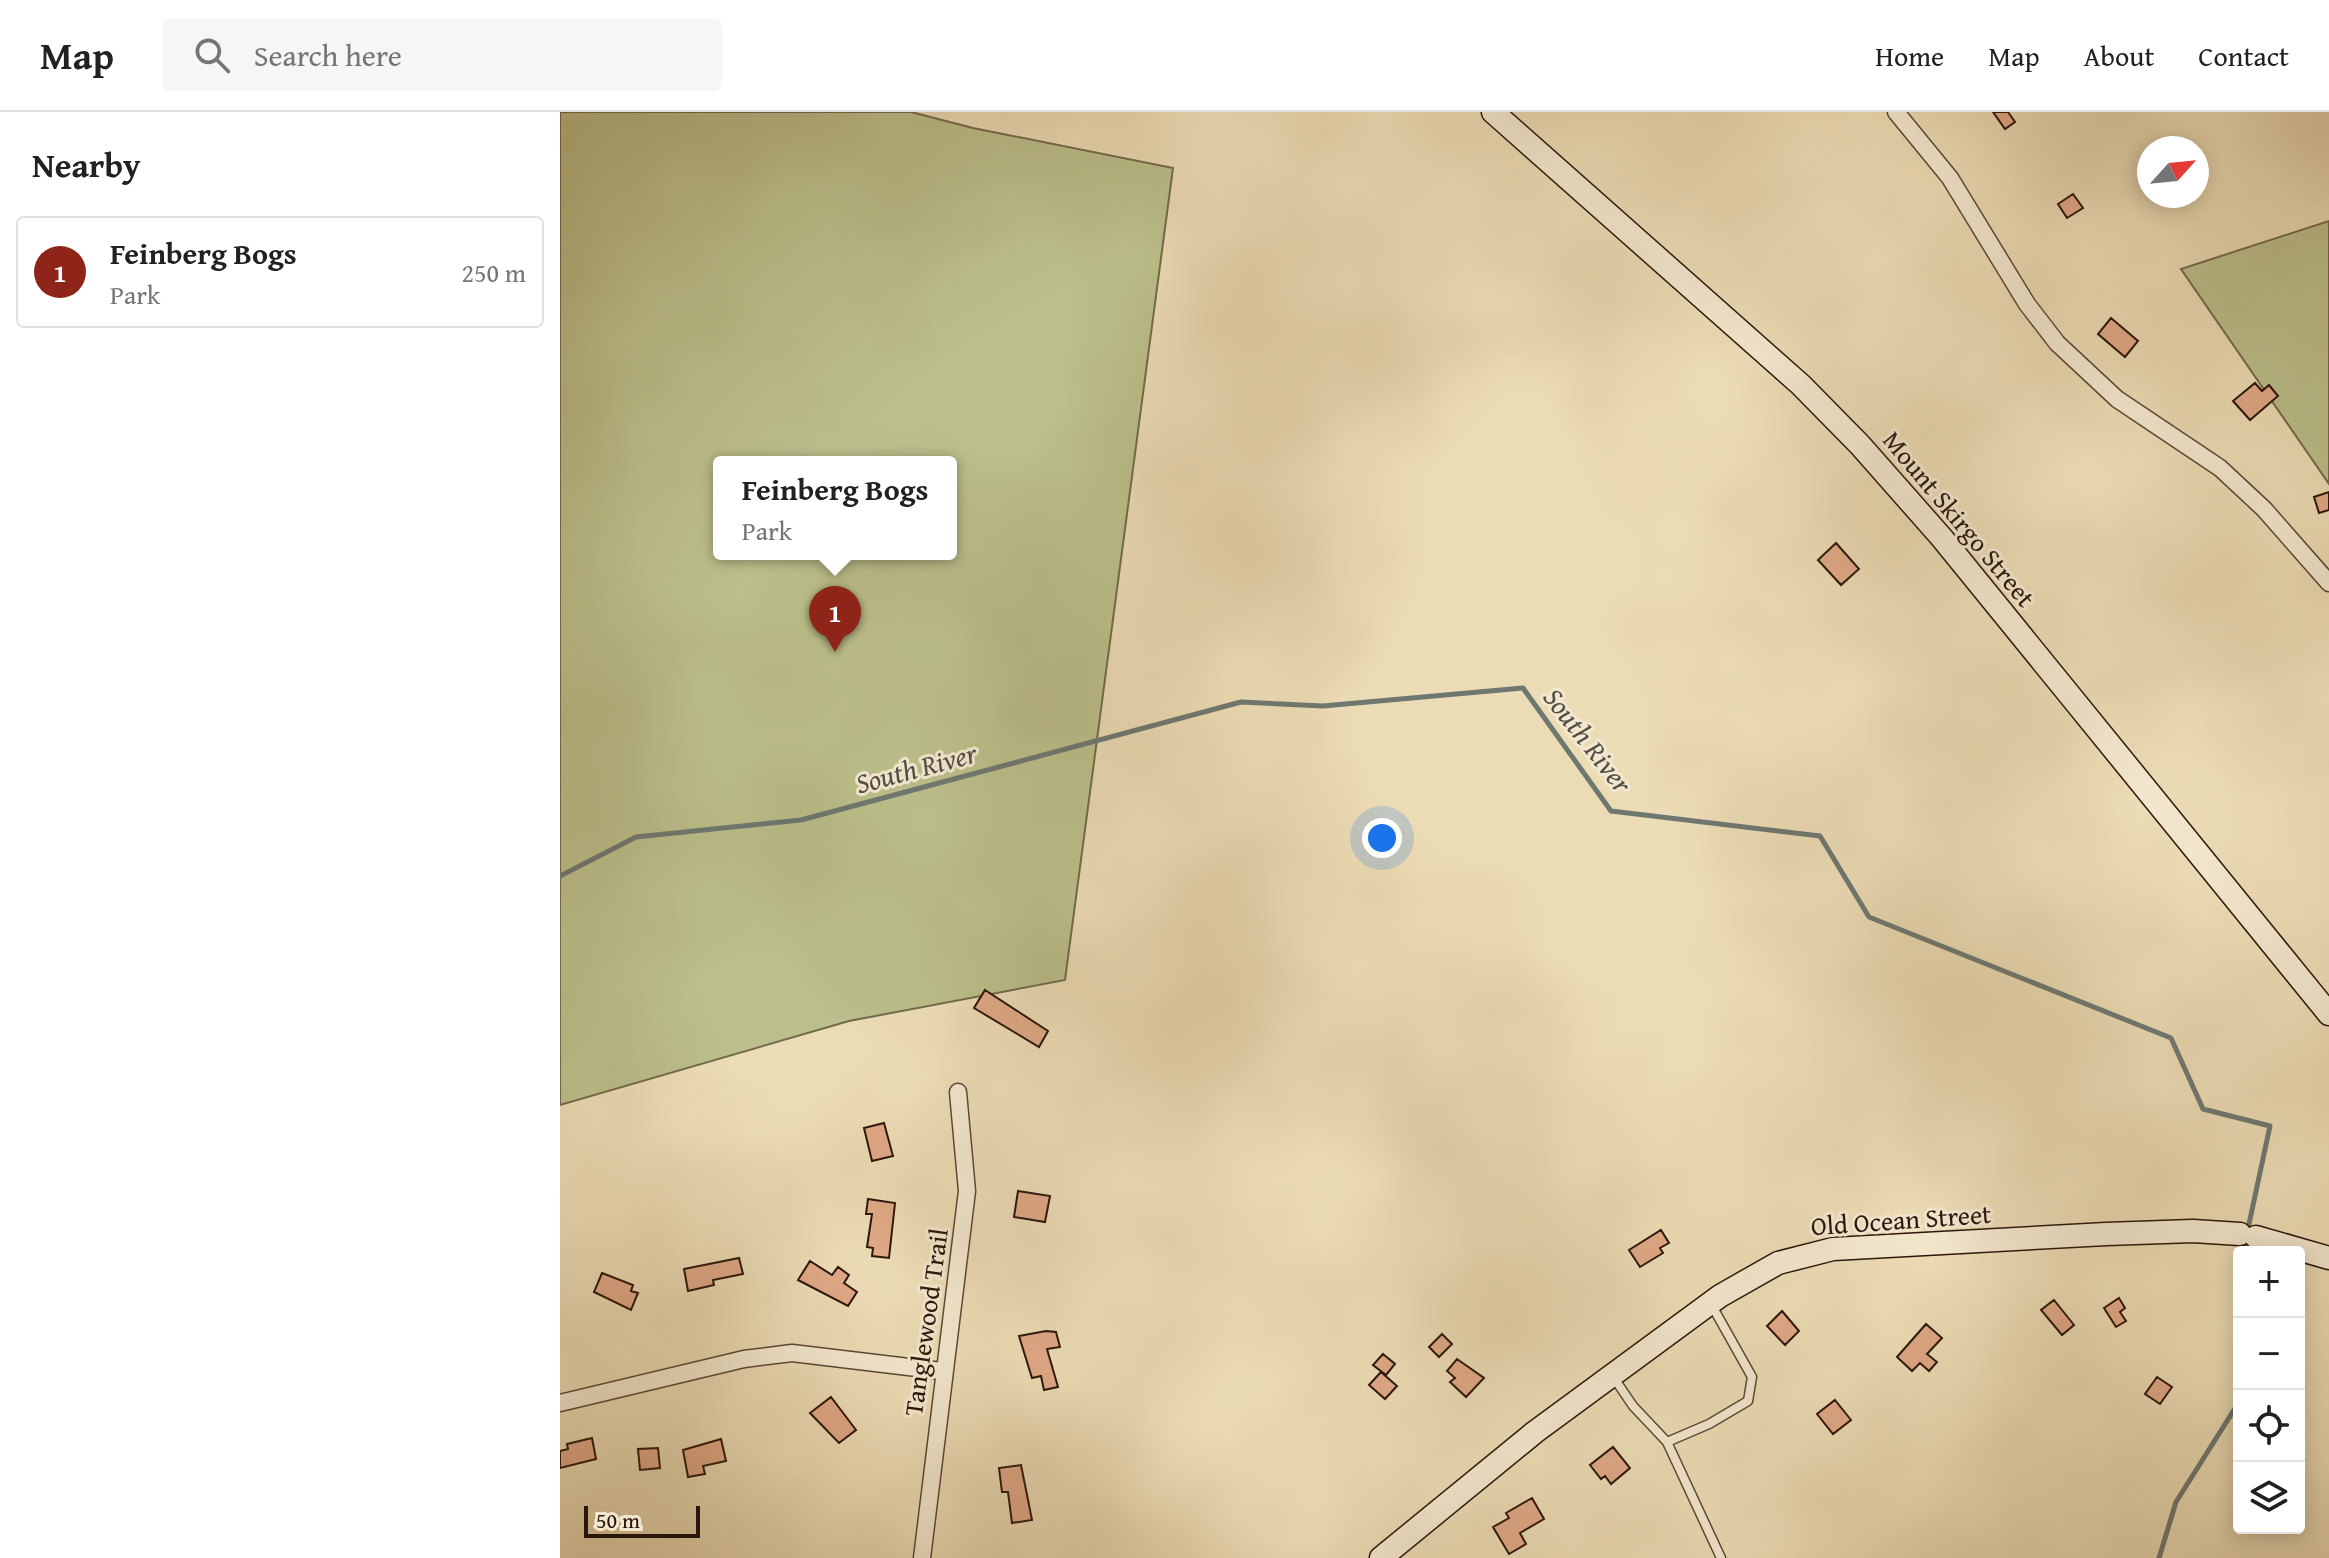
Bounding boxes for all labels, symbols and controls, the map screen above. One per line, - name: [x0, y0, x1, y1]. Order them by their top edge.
- search box: [162, 19, 722, 91]
- text: Map: [40, 27, 114, 83]
- icon: search: [190, 33, 234, 77]
- text: Search here: [254, 33, 402, 77]
- text: Home: [1875, 35, 1944, 76]
- text: Map: [1988, 35, 2040, 76]
- text: About: [2084, 35, 2154, 76]
- text: Contact: [2198, 35, 2289, 76]
- north arrow: [2137, 136, 2209, 208]
- text: Nearby: [32, 140, 141, 189]
- text: Feinberg Bogs: [110, 231, 297, 275]
- text: 1: [53, 253, 67, 292]
- text: 250 m: [461, 253, 526, 292]
- text: Park: [110, 275, 160, 314]
- street label: Mount Skirgo Street: [1874, 422, 2045, 615]
- popup: [713, 456, 957, 560]
- text: Feinberg Bogs: [742, 467, 928, 511]
- text: Park: [742, 511, 792, 550]
- pin: 1: [809, 586, 861, 652]
- water label: South River: [1534, 678, 1644, 802]
- water label: South River: [851, 731, 983, 803]
- your location: [1362, 818, 1402, 858]
- street label: Old Ocean Street: [1810, 1194, 1992, 1245]
- street label: Tanglewood Trail: [893, 1226, 958, 1418]
- map controls: [2233, 1246, 2305, 1534]
- button: +: [2233, 1246, 2305, 1318]
- button: −: [2233, 1318, 2305, 1390]
- button: locate: [2233, 1390, 2305, 1462]
- button: layers: [2233, 1462, 2305, 1534]
- scale bar: [584, 1502, 700, 1538]
- text: 50 m: [596, 1504, 640, 1536]

